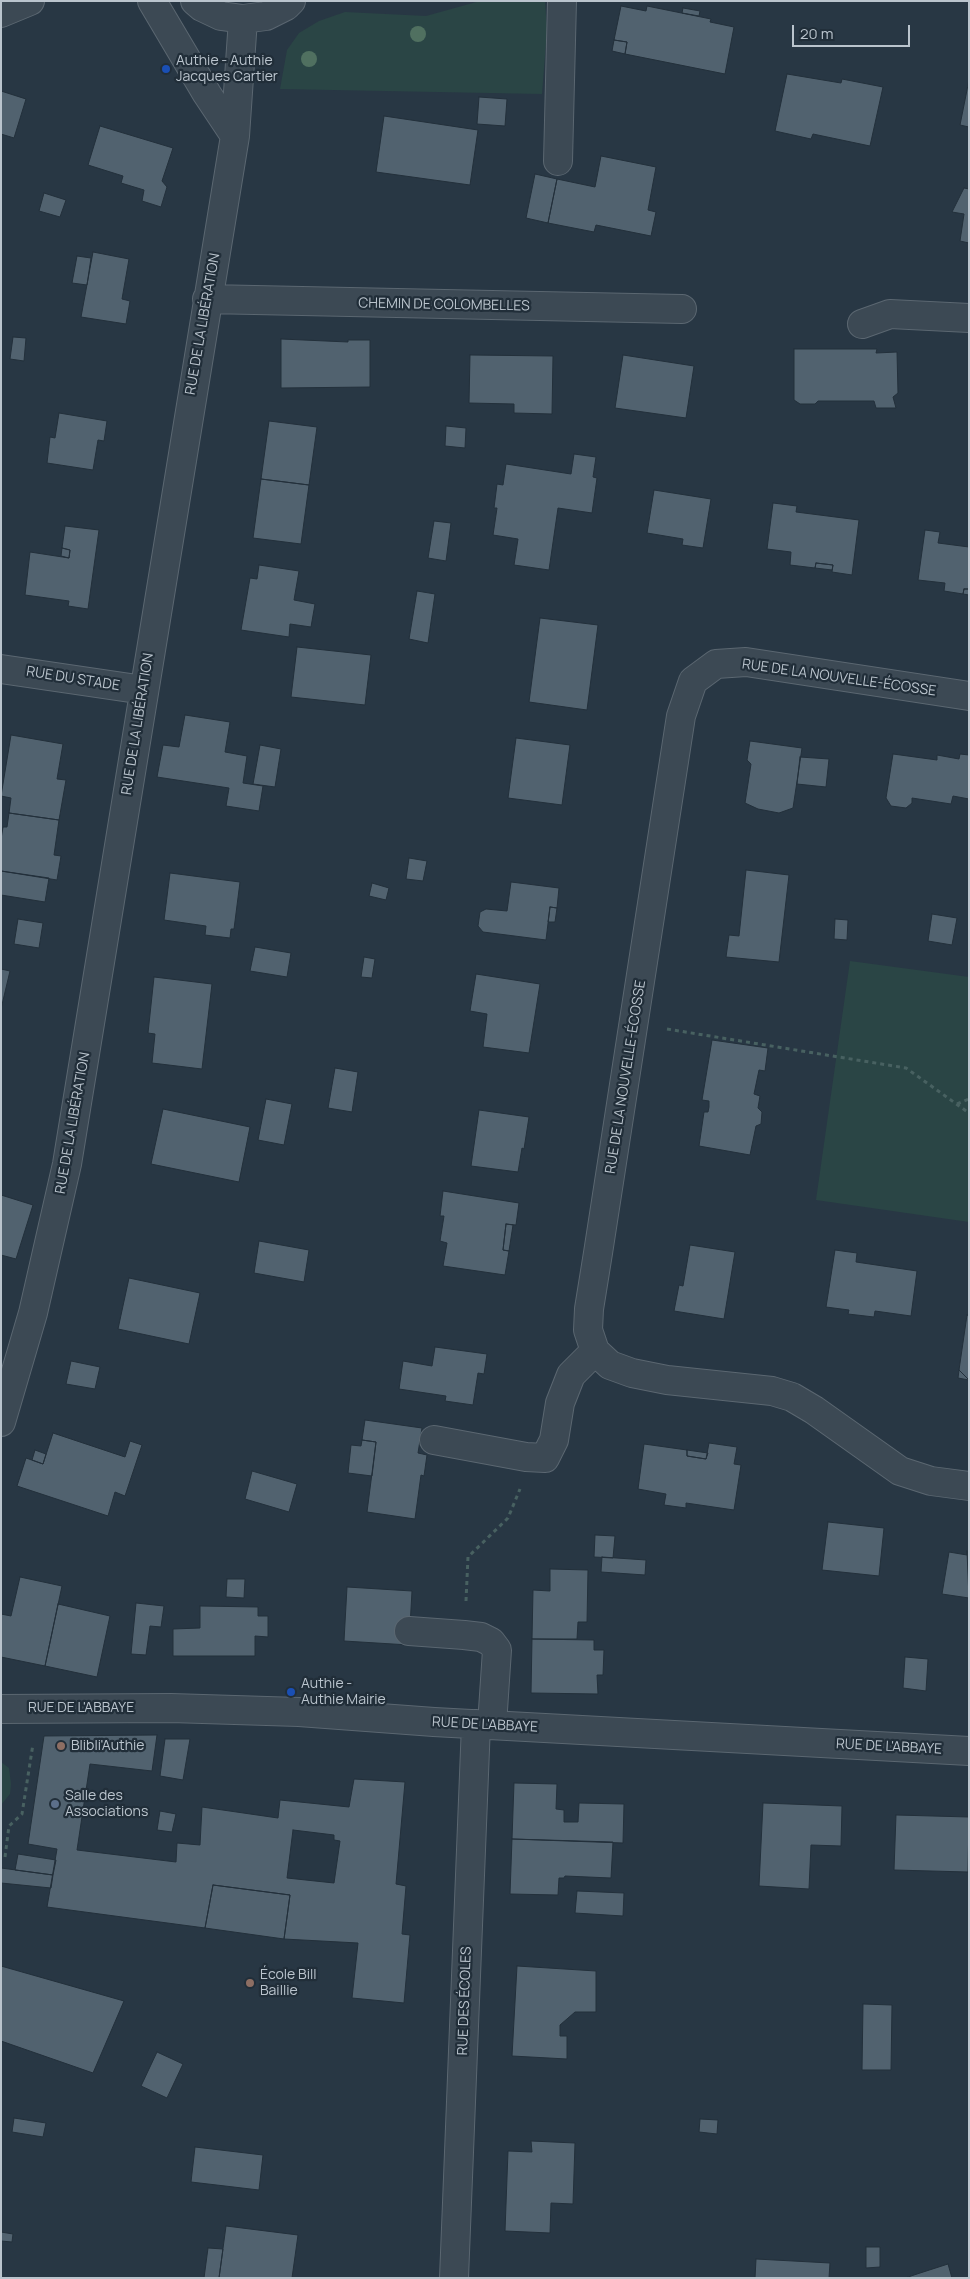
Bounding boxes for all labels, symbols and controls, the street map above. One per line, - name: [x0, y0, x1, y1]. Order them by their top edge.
- scale bar: [795, 15, 912, 47]
- text: 20 m: [800, 23, 833, 44]
- place label: Authie - Authie Jacques Cartier: [176, 53, 278, 85]
- marker: Authie - Authie Jacques Cartier: [160, 63, 172, 75]
- street label: RUE DE LA LIBÉRATION: [182, 252, 224, 396]
- street label: CHEMIN DE COLOMBELLES: [358, 295, 530, 315]
- street label: RUE DE LA LIBÉRATION: [118, 652, 158, 796]
- street label: RUE DE LA NOUVELLE-ÉCOSSE: [741, 656, 937, 700]
- street label: RUE DU STADE: [25, 663, 121, 695]
- street label: RUE DE LA NOUVELLE-ÉCOSSE: [602, 979, 650, 1175]
- street label: RUE DE LA LIBÉRATION: [52, 1051, 94, 1195]
- place label: Authie - Authie Mairie: [301, 1676, 386, 1708]
- marker: Authie - Authie Mairie: [285, 1686, 297, 1698]
- street label: RUE DE L'ABBAYE: [28, 1700, 134, 1716]
- street label: RUE DE L'ABBAYE: [432, 1714, 538, 1736]
- street label: RUE DE L'ABBAYE: [836, 1736, 942, 1758]
- place label: Blibli'Authie: [71, 1738, 144, 1754]
- marker: Blibli'Authie: [55, 1740, 67, 1752]
- place label: Salle des Associations: [65, 1788, 148, 1820]
- marker: Salle des Associations: [49, 1798, 61, 1810]
- street label: RUE DES ÉCOLES: [455, 1946, 475, 2056]
- place label: École Bill Baillie: [260, 1967, 316, 2000]
- marker: École Bill Baillie: [244, 1977, 256, 1989]

